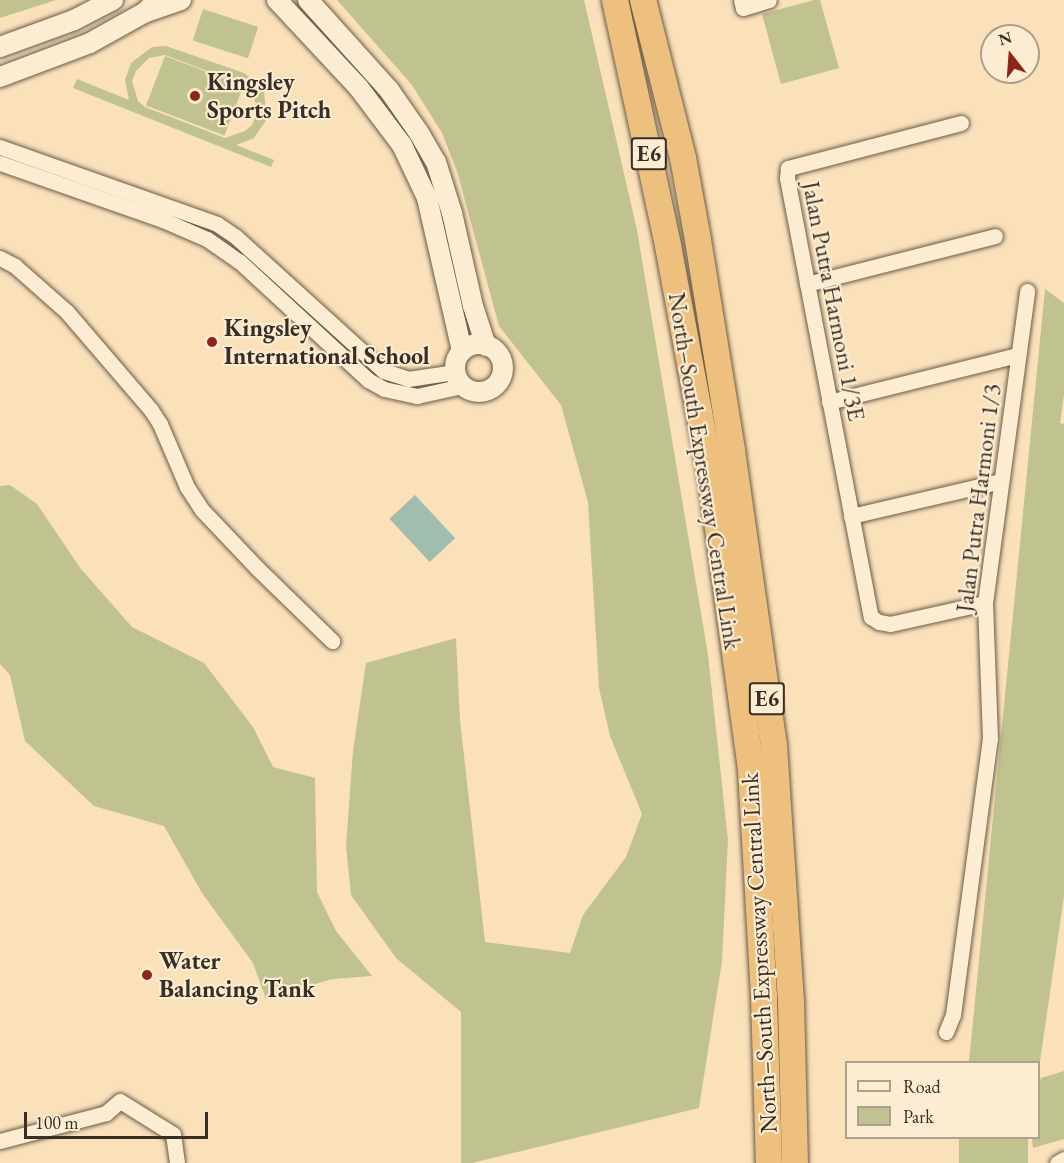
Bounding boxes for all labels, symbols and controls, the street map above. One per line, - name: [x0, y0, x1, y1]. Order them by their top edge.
- north arrow: [980, 24, 1040, 84]
- text: N: [996, 26, 1014, 50]
- place label: Kingsley Sports Pitch: [207, 68, 331, 124]
- marker: Kingsley Sports Pitch: [188, 89, 202, 103]
- road number: E6: [630, 135, 668, 173]
- street label: Jalan Putra Harmoni 1/3E: [797, 179, 871, 423]
- street label: North–South Expressway Central Link: [663, 291, 747, 651]
- place label: Kingsley International School: [224, 314, 430, 370]
- marker: Kingsley International School: [205, 335, 219, 349]
- street label: Jalan Putra Harmoni 1/3: [950, 382, 1006, 614]
- road number: E6: [748, 680, 786, 718]
- street label: North–South Expressway Central Link: [735, 772, 783, 1134]
- place label: Water Balancing Tank: [159, 947, 315, 1003]
- marker: Water Balancing Tank: [140, 968, 154, 982]
- legend: [845, 1061, 1040, 1139]
- text: Road: [903, 1075, 941, 1098]
- scale bar: [27, 1100, 212, 1138]
- text: Park: [903, 1105, 934, 1128]
- text: 100 m: [35, 1111, 79, 1134]

